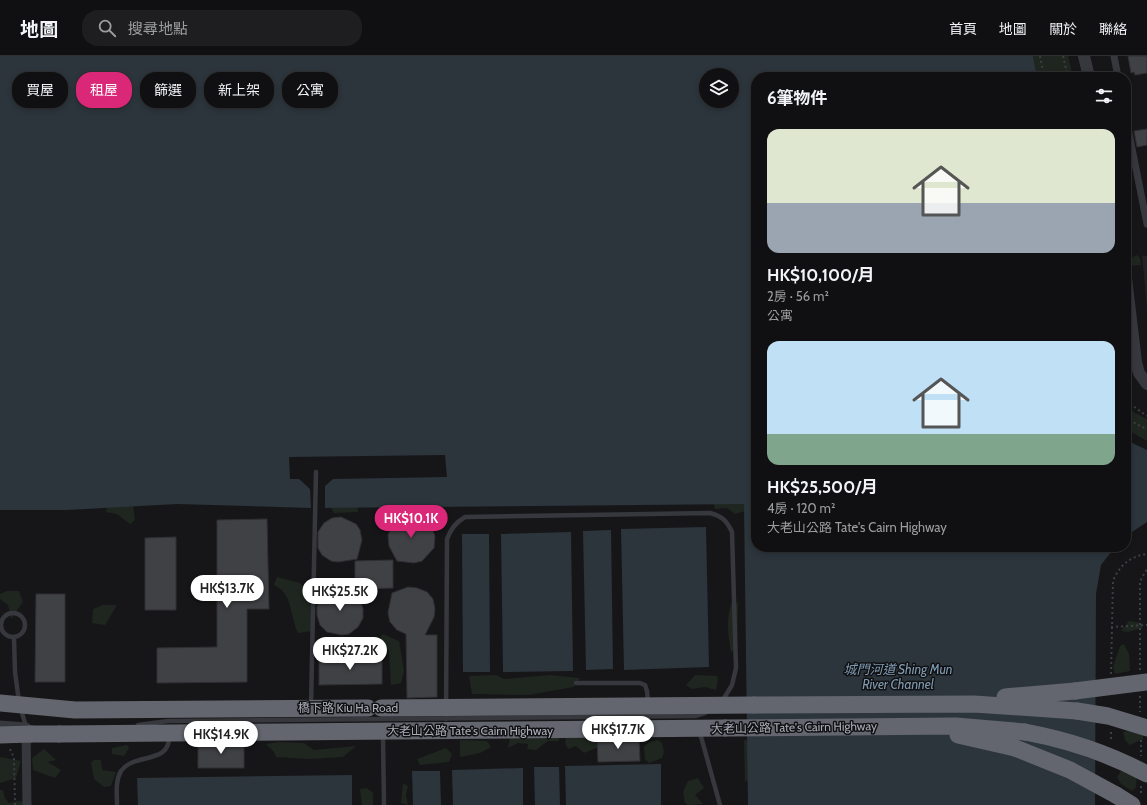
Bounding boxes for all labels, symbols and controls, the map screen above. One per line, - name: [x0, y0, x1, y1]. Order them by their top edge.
- search box: [82, 10, 362, 46]
- icon: search: [96, 17, 118, 39]
- text: 地圖: [20, 18, 58, 41]
- text: 搜尋地點: [128, 20, 188, 38]
- text: 首頁: [949, 20, 977, 38]
- text: 地圖: [999, 20, 1027, 38]
- text: 關於: [1049, 20, 1077, 38]
- text: 聯絡: [1099, 20, 1127, 38]
- map controls: [699, 68, 739, 108]
- button: layers: [699, 68, 739, 108]
- chip: 買屋: [12, 72, 68, 108]
- chip: 租屋: [76, 72, 132, 108]
- chip: 篩選: [140, 72, 196, 108]
- chip: 新上架: [204, 72, 274, 108]
- chip: 公寓: [282, 72, 338, 108]
- icon: filters: [1093, 85, 1115, 107]
- text: 6筆物件: [767, 88, 828, 108]
- icon: home: [905, 155, 977, 227]
- text: HK$10,100/月: [767, 265, 875, 285]
- text: 2房 · 56 m²: [767, 288, 829, 304]
- text: 公寓: [767, 307, 793, 323]
- icon: home: [905, 367, 977, 439]
- text: HK$25,500/月: [767, 477, 878, 497]
- text: 4房 · 120 m²: [767, 500, 835, 516]
- pin: HK$10.1K: [370, 505, 452, 539]
- text: HK$10.1K: [384, 510, 438, 526]
- text: 大老山公路 Tate's Cairn Highway: [767, 519, 947, 535]
- pin: HK$13.7K: [186, 575, 268, 609]
- pin: HK$25.5K: [299, 578, 381, 612]
- text: HK$13.7K: [200, 580, 254, 596]
- text: HK$25.5K: [311, 583, 369, 599]
- pin: HK$27.2K: [309, 637, 391, 671]
- text: HK$27.2K: [322, 642, 378, 658]
- water label: 城門河道 Shing Mun River Channel: [843, 661, 953, 692]
- street label: 橋下路 Kiu Ha Road: [298, 700, 398, 715]
- pin: HK$17.7K: [577, 716, 659, 750]
- street label: 大老山公路 Tate's Cairn Highway: [711, 718, 877, 736]
- pin: HK$14.9K: [180, 721, 262, 755]
- text: HK$17.7K: [591, 721, 645, 737]
- street label: 大老山公路 Tate's Cairn Highway: [387, 723, 553, 738]
- text: HK$14.9K: [193, 726, 249, 742]

